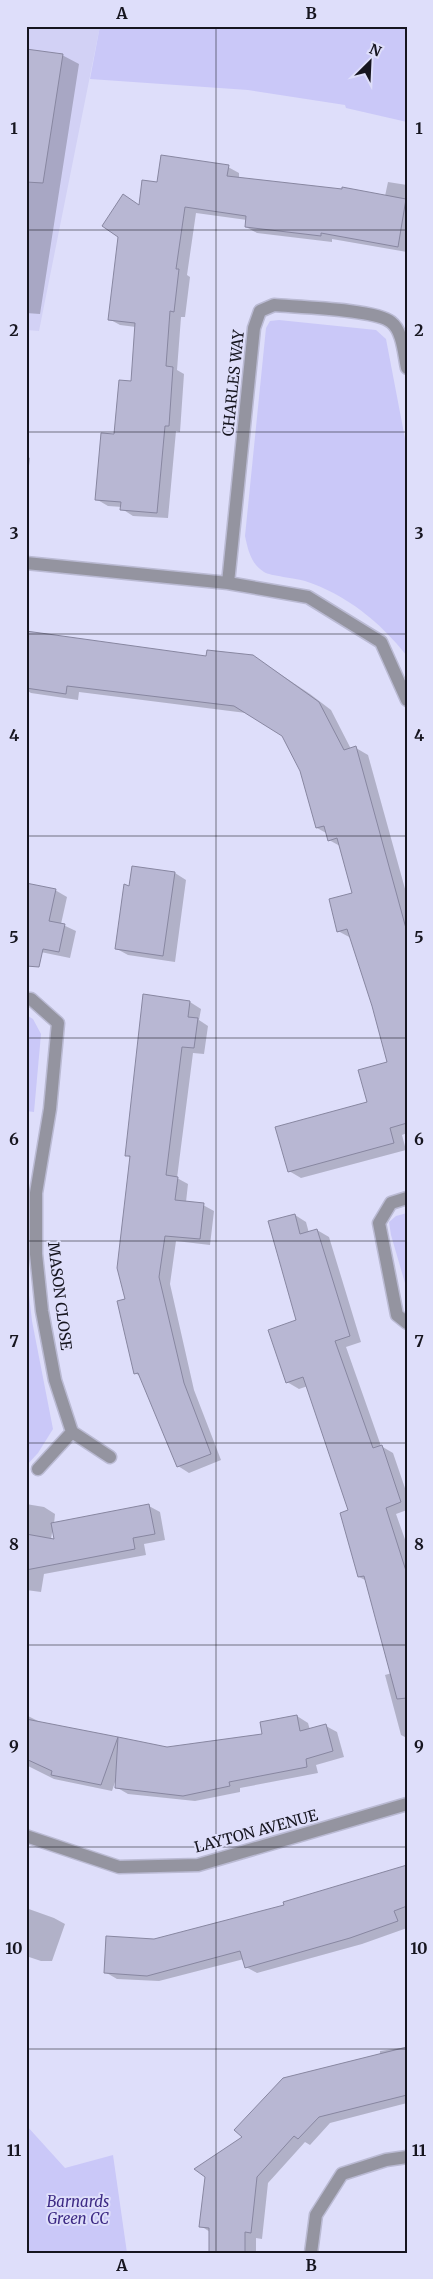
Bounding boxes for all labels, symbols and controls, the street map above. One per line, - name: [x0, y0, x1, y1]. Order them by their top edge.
- text: A: [115, 3, 128, 23]
- text: B: [305, 3, 317, 23]
- north arrow: [346, 38, 396, 88]
- text: N: [367, 40, 384, 61]
- text: 1: [10, 118, 18, 138]
- text: 1: [415, 118, 423, 138]
- text: 2: [9, 320, 19, 340]
- text: 2: [414, 320, 424, 340]
- street label: CHARLES WAY: [218, 328, 248, 437]
- text: 3: [9, 523, 19, 543]
- text: 3: [414, 523, 424, 543]
- text: 4: [9, 725, 19, 745]
- text: 4: [414, 725, 424, 745]
- text: 5: [9, 927, 19, 947]
- text: 5: [414, 927, 424, 947]
- text: 6: [9, 1129, 19, 1149]
- text: 6: [414, 1129, 424, 1149]
- street label: MASON CLOSE: [44, 1241, 76, 1352]
- text: 7: [9, 1331, 19, 1351]
- text: 7: [414, 1331, 424, 1351]
- text: 8: [9, 1534, 19, 1554]
- text: 8: [414, 1534, 424, 1554]
- text: 9: [9, 1736, 19, 1756]
- text: 9: [414, 1736, 424, 1756]
- street label: LAYTON AVENUE: [192, 1805, 320, 1857]
- text: 10: [5, 1938, 23, 1958]
- text: 10: [410, 1938, 428, 1958]
- text: 11: [7, 2140, 22, 2160]
- text: 11: [412, 2140, 427, 2160]
- park label: Barnards Green CC: [47, 2192, 109, 2228]
- text: A: [115, 2255, 128, 2275]
- text: B: [305, 2255, 317, 2275]

